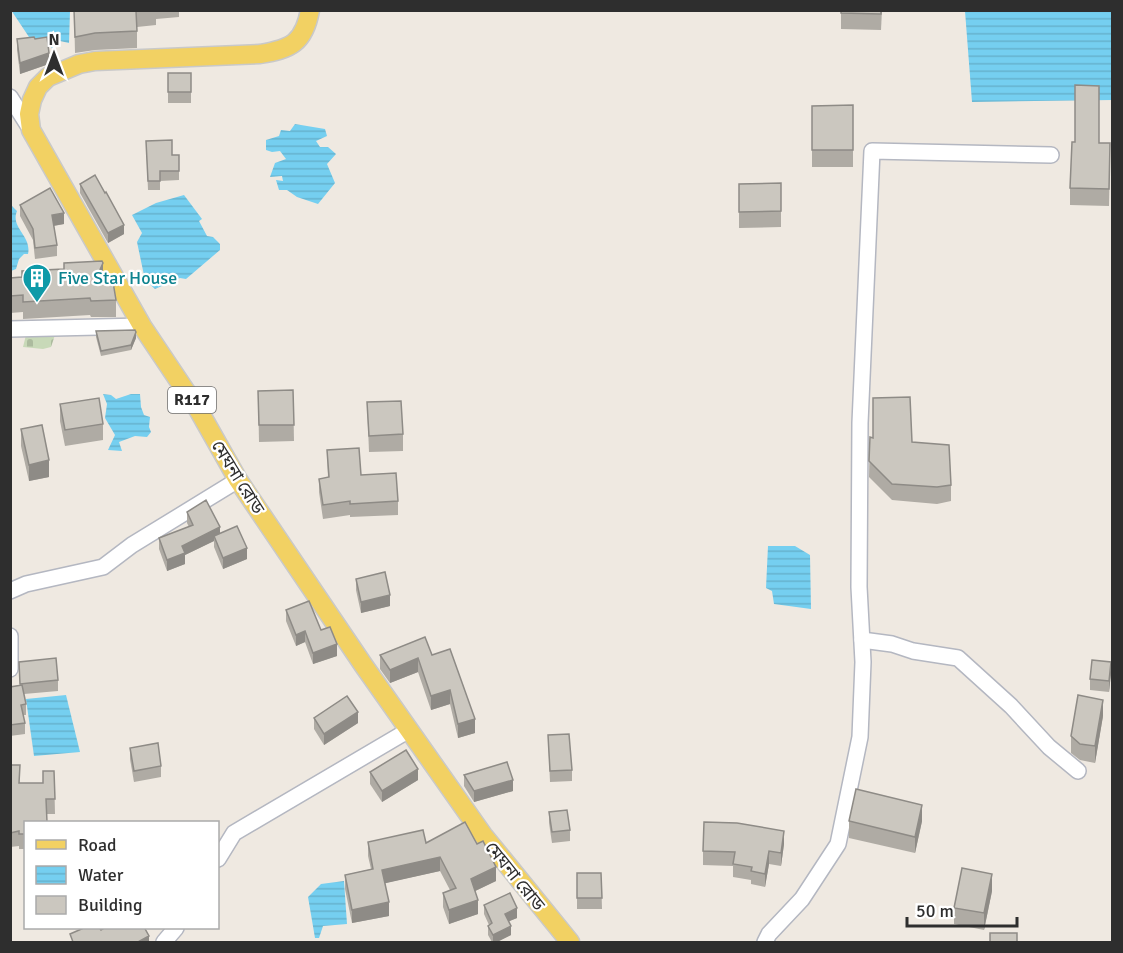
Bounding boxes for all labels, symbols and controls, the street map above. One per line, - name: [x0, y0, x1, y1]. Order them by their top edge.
- north arrow: [24, 24, 84, 84]
- text: N: [48, 30, 60, 50]
- building icon: Five Star House: [21, 262, 53, 304]
- place label: Five Star House: [58, 267, 177, 289]
- road number: R117: [168, 387, 216, 413]
- street label: মেঘনা রোড: [207, 436, 269, 518]
- legend: [24, 821, 219, 929]
- text: Road: [78, 834, 117, 856]
- street label: মেঘনা রোড: [480, 837, 550, 915]
- text: Water: [78, 864, 124, 886]
- scale bar: [907, 890, 1016, 928]
- text: Building: [78, 894, 142, 916]
- text: 50 m: [916, 900, 954, 922]

